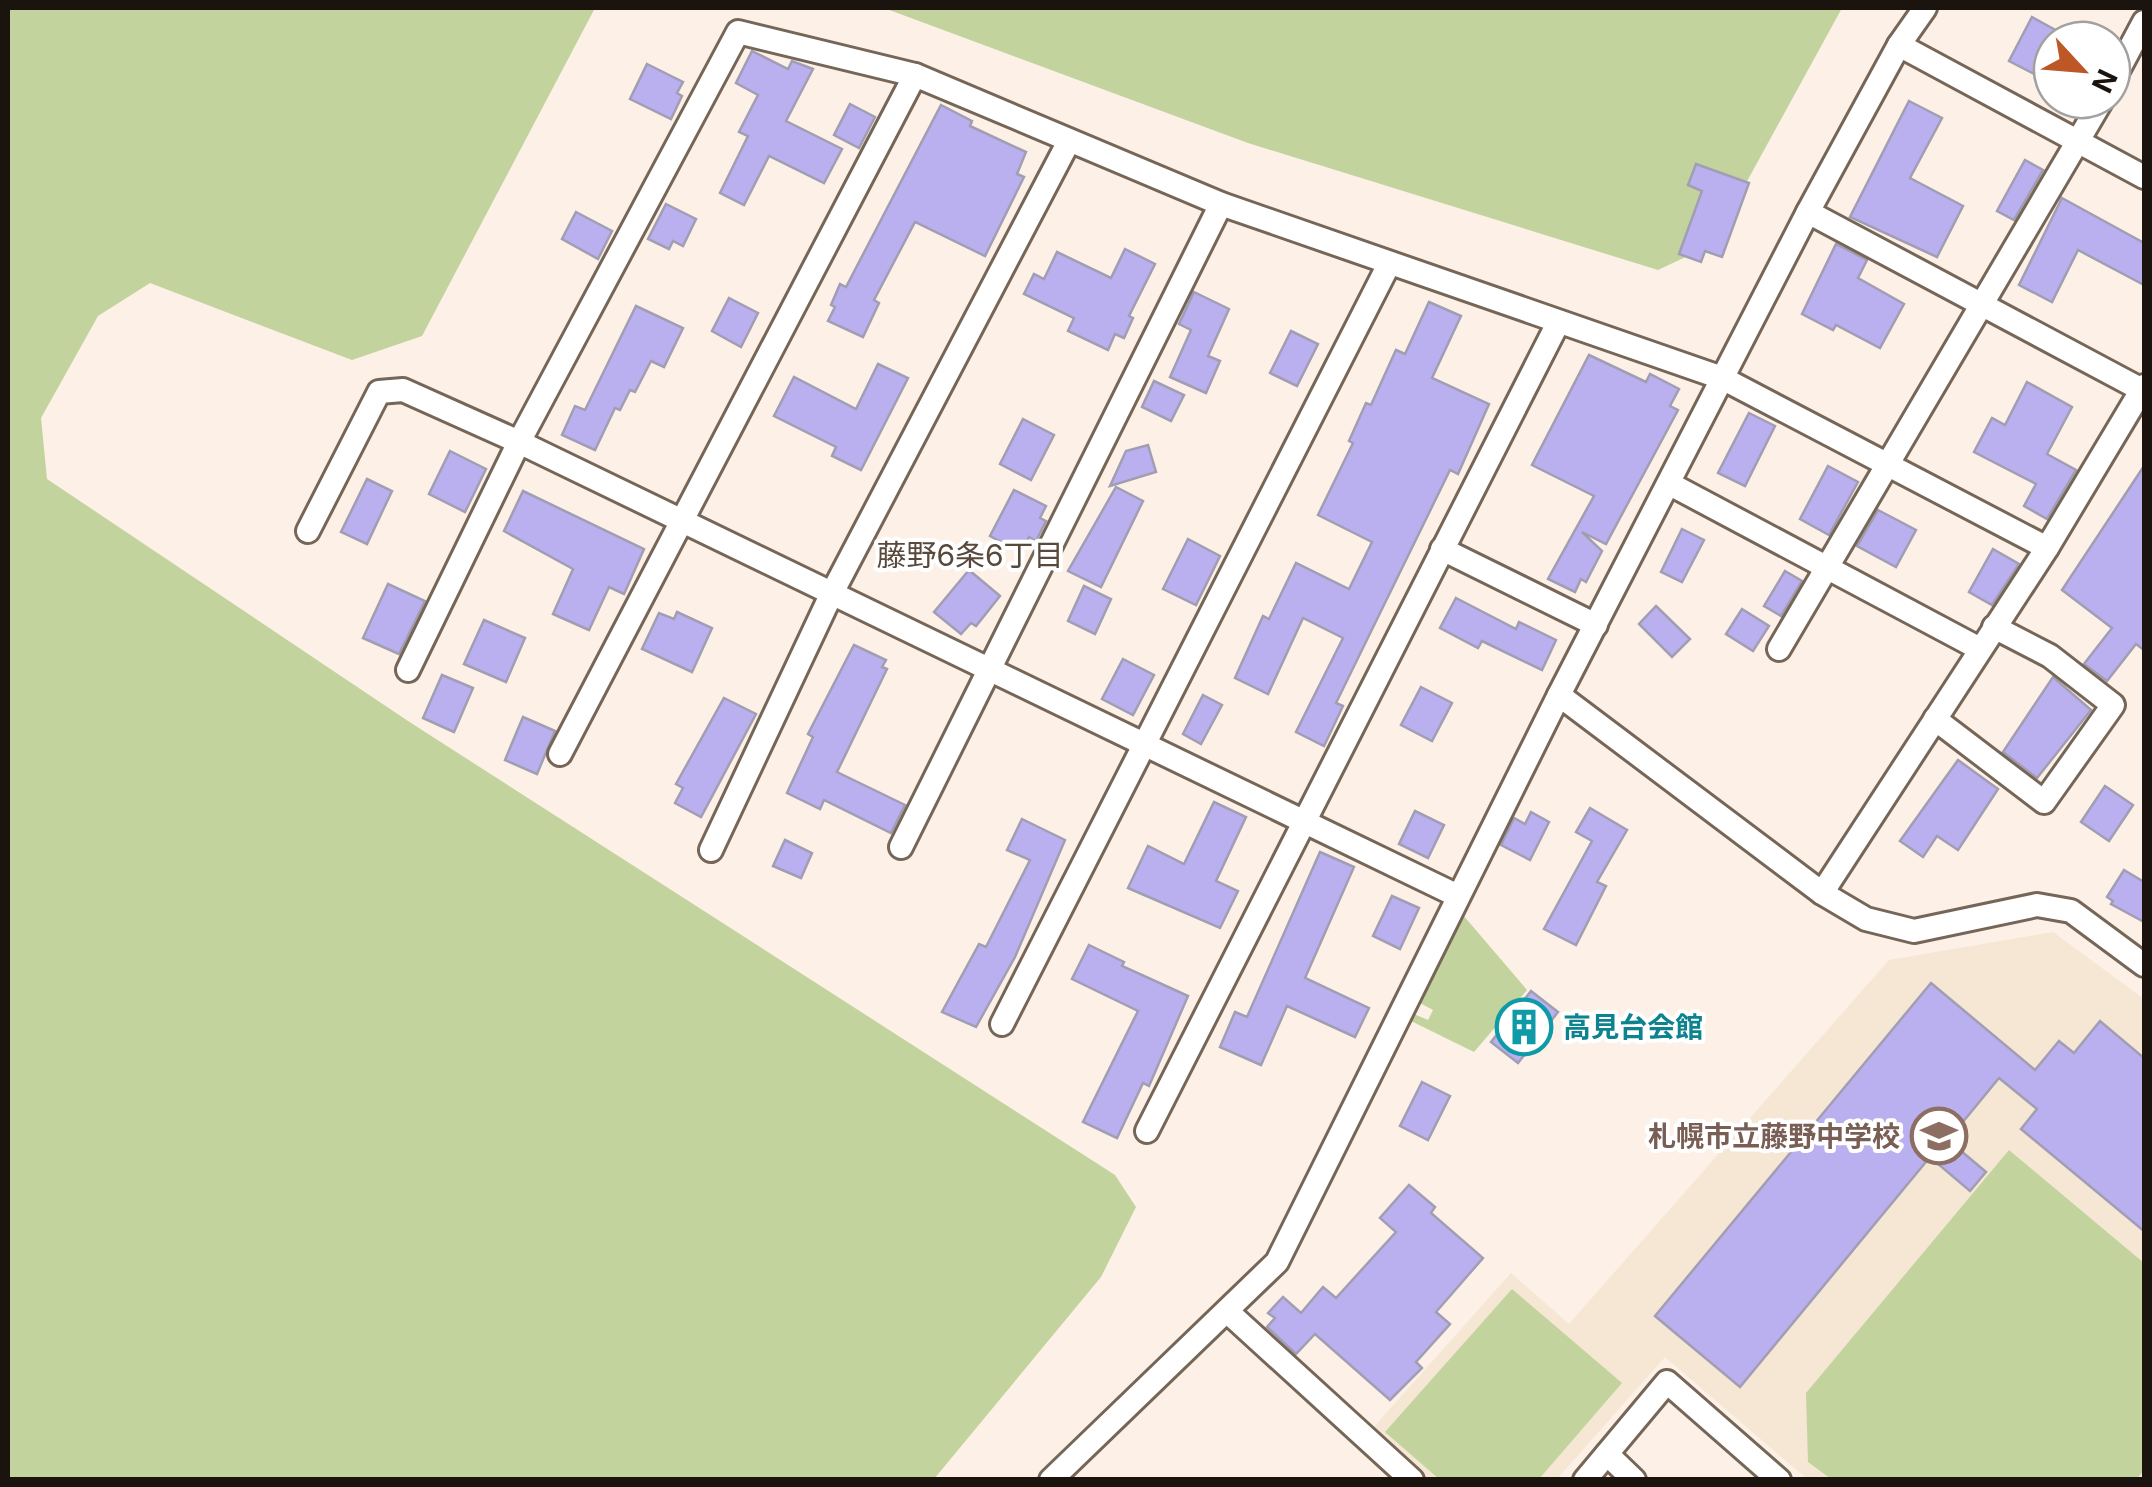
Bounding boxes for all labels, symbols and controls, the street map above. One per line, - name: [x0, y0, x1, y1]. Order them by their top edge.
- north arrow: [2032, 20, 2132, 120]
- text: N: [2085, 64, 2124, 98]
- district label: 藤野6条6丁目: [876, 537, 1064, 573]
- building icon: 高見台会館: [1494, 997, 1554, 1057]
- place label: 高見台会館: [1563, 1010, 1703, 1044]
- school or university icon: 札幌市立藤野中学校: [1909, 1106, 1969, 1166]
- place label: 札幌市立藤野中学校: [1648, 1119, 1900, 1153]

